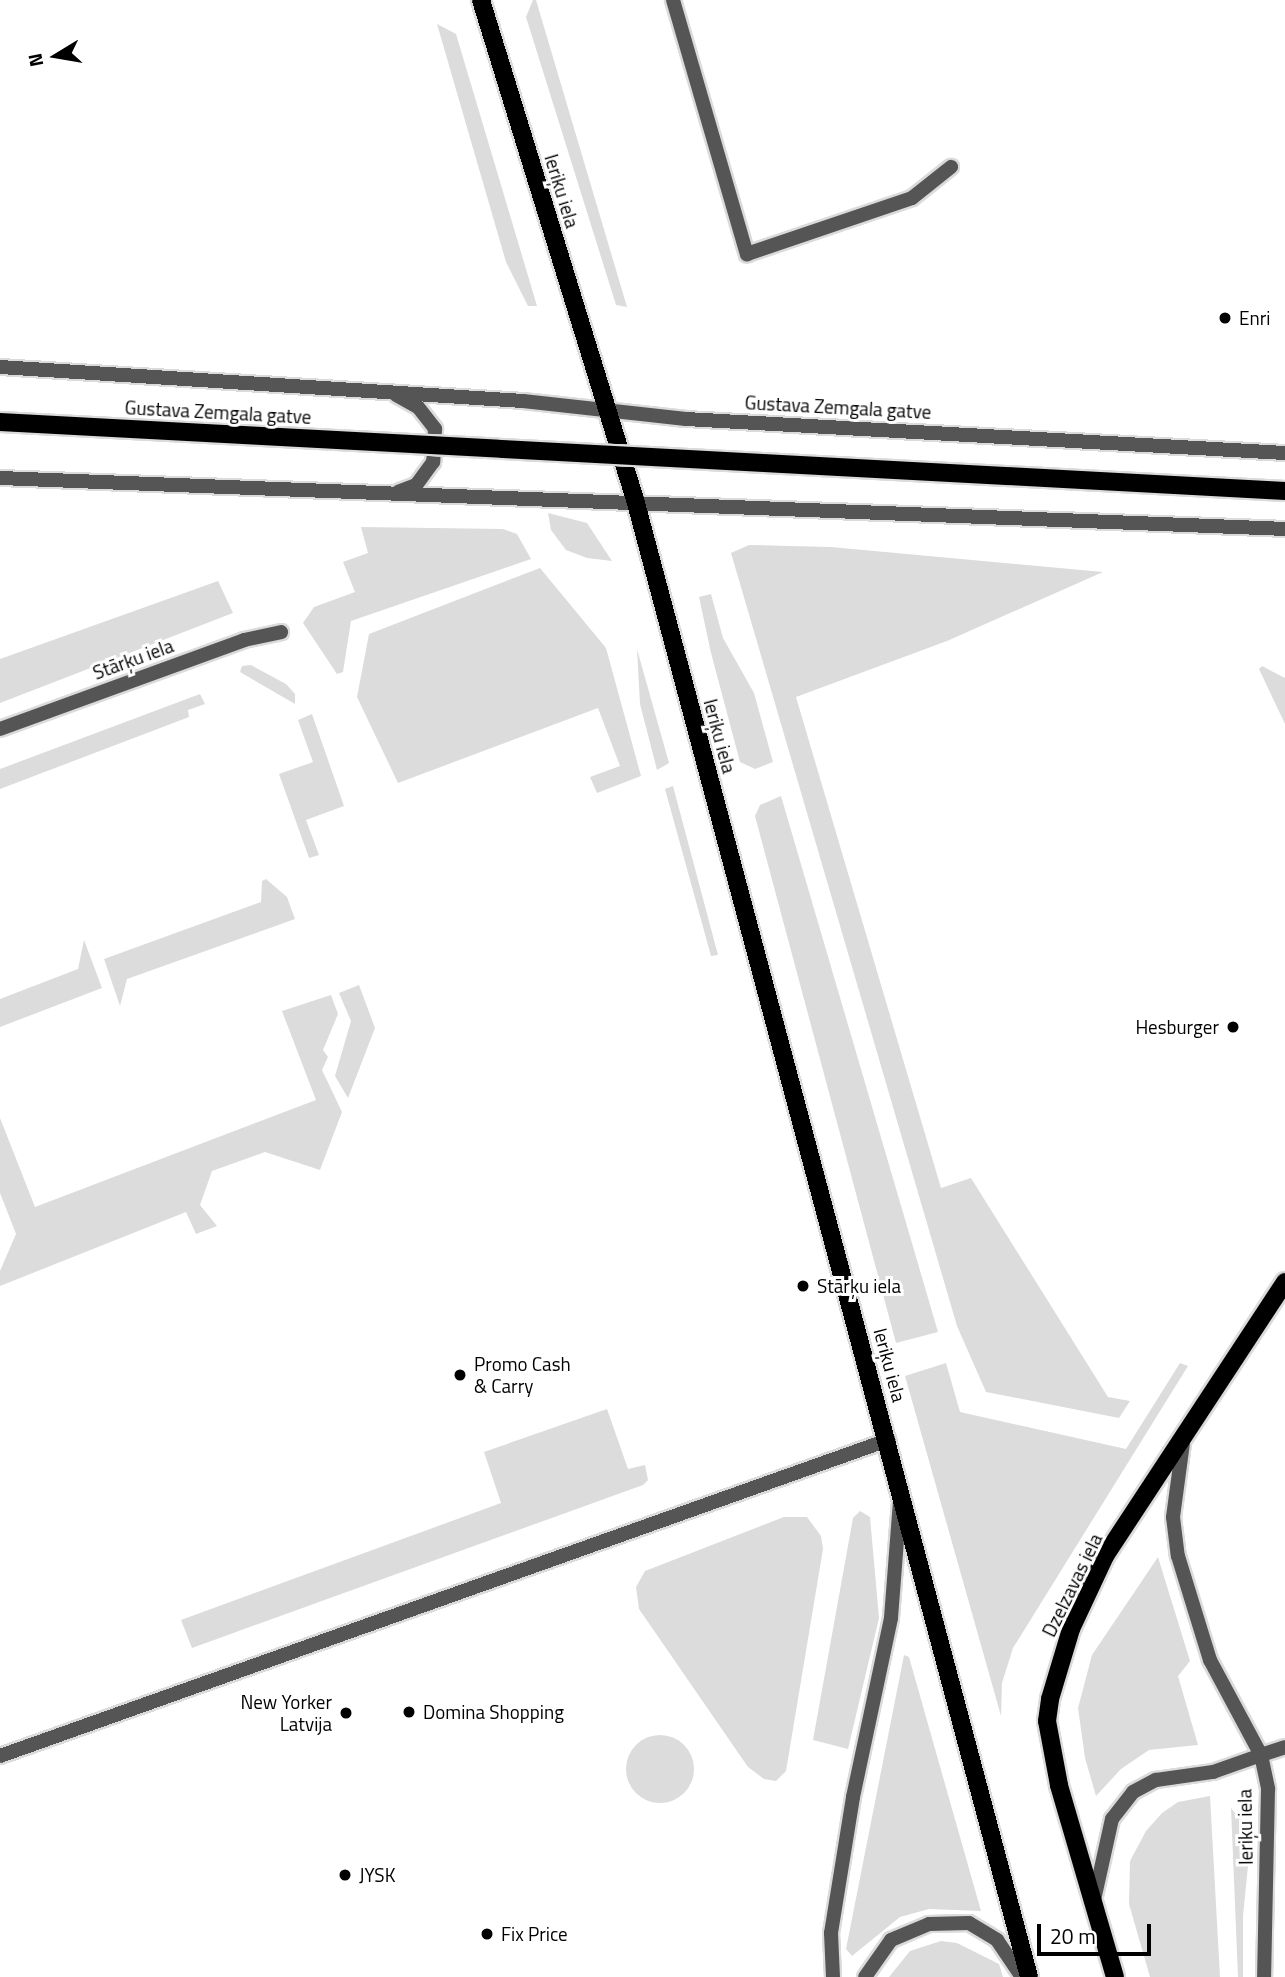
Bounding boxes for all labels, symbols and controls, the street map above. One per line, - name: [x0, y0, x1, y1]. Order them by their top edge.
- north arrow: [21, 21, 91, 91]
- text: N: [19, 51, 50, 69]
- street label: Ieriķu iela: [540, 151, 584, 231]
- place label: Enri: [1239, 307, 1270, 329]
- marker: Enri: [1217, 310, 1233, 326]
- street label: Gustava Zemgala gatve: [744, 391, 932, 423]
- street label: Gustava Zemgala gatve: [124, 396, 312, 428]
- street label: Stārķu iela: [90, 634, 176, 684]
- street label: Ieriķu iela: [699, 696, 741, 776]
- place label: Hesburger: [1135, 1016, 1219, 1038]
- marker: Hesburger: [1225, 1019, 1241, 1035]
- place label: Stārķu iela: [817, 1275, 901, 1297]
- marker: Stārķu iela: [795, 1278, 811, 1294]
- street label: Ieriķu iela: [869, 1325, 911, 1405]
- place label: Promo Cash & Carry: [474, 1353, 571, 1397]
- marker: Promo Cash & Carry: [452, 1367, 468, 1383]
- street label: Dzelzavas iela: [1037, 1530, 1107, 1640]
- place label: New Yorker Latvija: [241, 1691, 332, 1735]
- place label: Domina Shopping: [423, 1701, 564, 1723]
- marker: Domina Shopping: [401, 1704, 417, 1720]
- marker: New Yorker Latvija: [338, 1705, 354, 1721]
- street label: Ieriķu iela: [1233, 1789, 1257, 1865]
- place label: JYSK: [359, 1864, 395, 1886]
- marker: JYSK: [337, 1867, 353, 1883]
- scale bar: [1040, 1910, 1154, 1954]
- text: 20 m: [1050, 1920, 1096, 1952]
- place label: Fix Price: [501, 1923, 568, 1945]
- marker: Fix Price: [479, 1926, 495, 1942]

